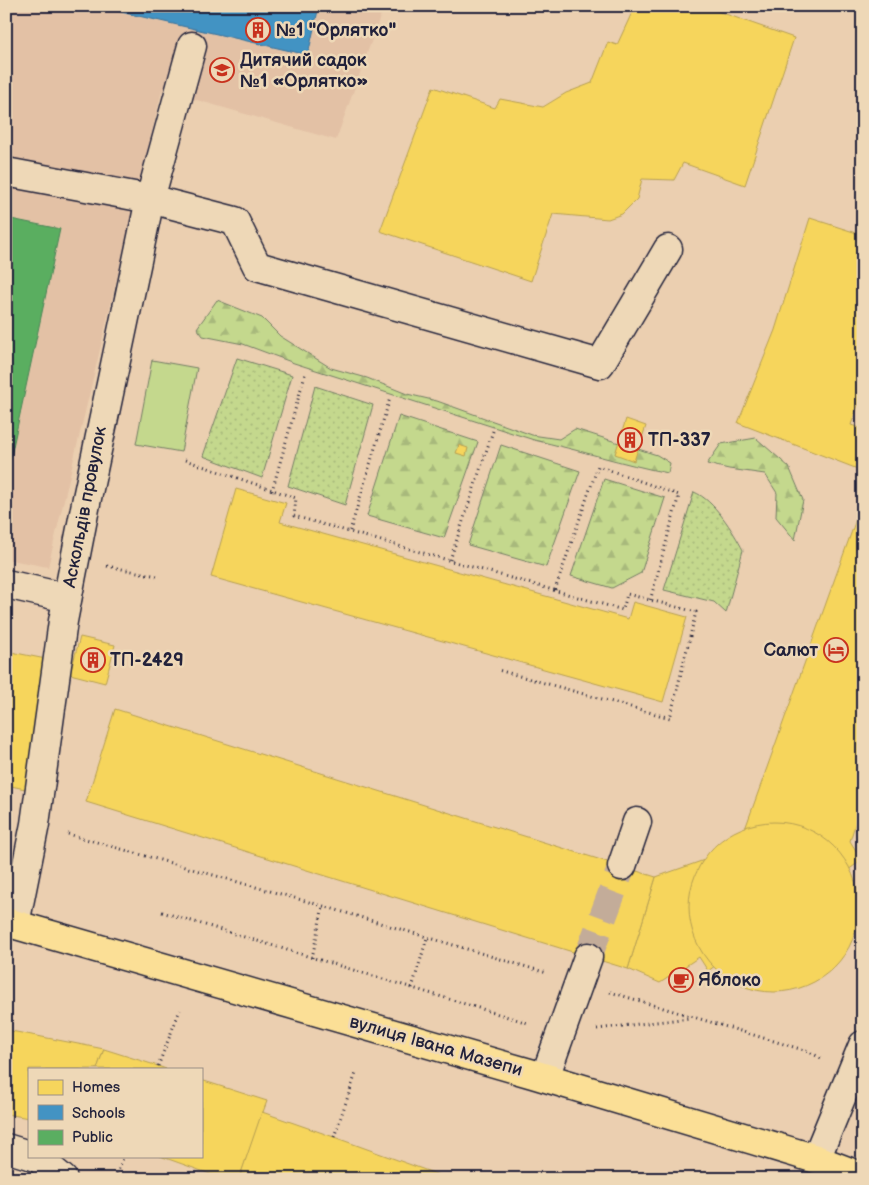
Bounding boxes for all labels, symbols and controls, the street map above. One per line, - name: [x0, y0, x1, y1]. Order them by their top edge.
- building icon: №1 "Орлятко": [245, 17, 271, 43]
- place label: №1 "Орлятко": [276, 20, 396, 41]
- place label: Дитячий садок №1 «Орлятко»: [240, 50, 368, 92]
- school or university icon: Дитячий садок №1 «Орлятко»: [209, 57, 235, 83]
- street label: Аскольдів провулок: [59, 424, 111, 590]
- building icon: ТП-337: [617, 427, 643, 453]
- place label: ТП-337: [648, 430, 711, 451]
- hotel icon: Салют: [823, 637, 849, 663]
- place label: Салют: [764, 640, 818, 661]
- building icon: ТП-2429: [80, 647, 106, 673]
- place label: ТП-2429: [110, 650, 184, 671]
- cafe icon: Яблоко: [668, 967, 694, 993]
- place label: Яблоко: [698, 970, 761, 991]
- street label: вулиця Івана Мазепи: [347, 1011, 525, 1081]
- legend: [28, 1068, 202, 1158]
- text: Homes: [72, 1078, 121, 1097]
- text: Schools: [72, 1104, 126, 1123]
- text: Public: [72, 1128, 113, 1147]

